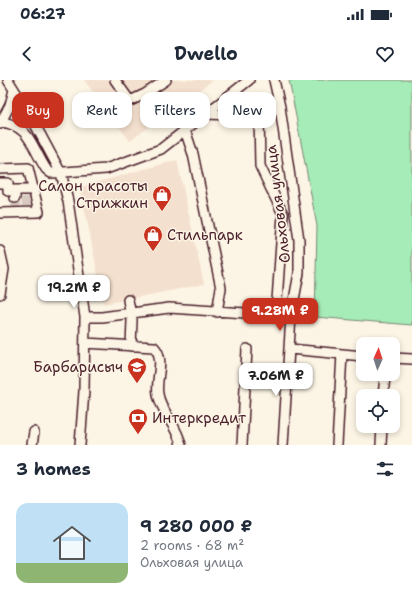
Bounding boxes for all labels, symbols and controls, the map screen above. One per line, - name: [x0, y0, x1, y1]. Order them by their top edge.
- text: 06:27: [20, 4, 65, 24]
- text: Dwello: [174, 42, 238, 66]
- icon: back: [16, 43, 38, 65]
- icon: heart: [374, 43, 396, 65]
- chip: Buy: [12, 92, 64, 128]
- chip: Rent: [72, 92, 132, 128]
- chip: Filters: [140, 92, 210, 128]
- chip: New: [218, 92, 276, 128]
- street label: Ольховая улица: [261, 143, 295, 264]
- place label: Салон красоты Стрижкин: [38, 176, 148, 213]
- shop icon: Салон красоты Стрижкин: [151, 184, 173, 212]
- shop icon: Стильпарк: [142, 224, 164, 252]
- place label: Стильпарк: [167, 225, 243, 245]
- pin: 19.2M ₽: [37, 275, 111, 309]
- text: 19.2M ₽: [47, 279, 101, 296]
- pin: 9.28M ₽: [243, 298, 317, 332]
- text: 9.28M ₽: [251, 302, 309, 319]
- north arrow: [356, 337, 400, 381]
- map controls: [356, 337, 400, 433]
- school or university icon: Барбарисыч: [126, 356, 148, 384]
- place label: Барбарисыч: [33, 357, 123, 377]
- pin: 7.06M ₽: [239, 363, 313, 397]
- text: 7.06M ₽: [248, 367, 304, 384]
- button: locate: [356, 389, 400, 433]
- bank icon: Интеркредит: [127, 407, 149, 435]
- place label: Интеркредит: [152, 408, 246, 428]
- text: 3 homes: [16, 458, 91, 480]
- icon: filters: [374, 458, 396, 480]
- text: 9 280 000 ₽: [140, 515, 252, 537]
- icon: home: [48, 519, 96, 567]
- text: 2 rooms · 68 m²: [140, 537, 244, 554]
- text: Ольховая улица: [140, 554, 243, 571]

